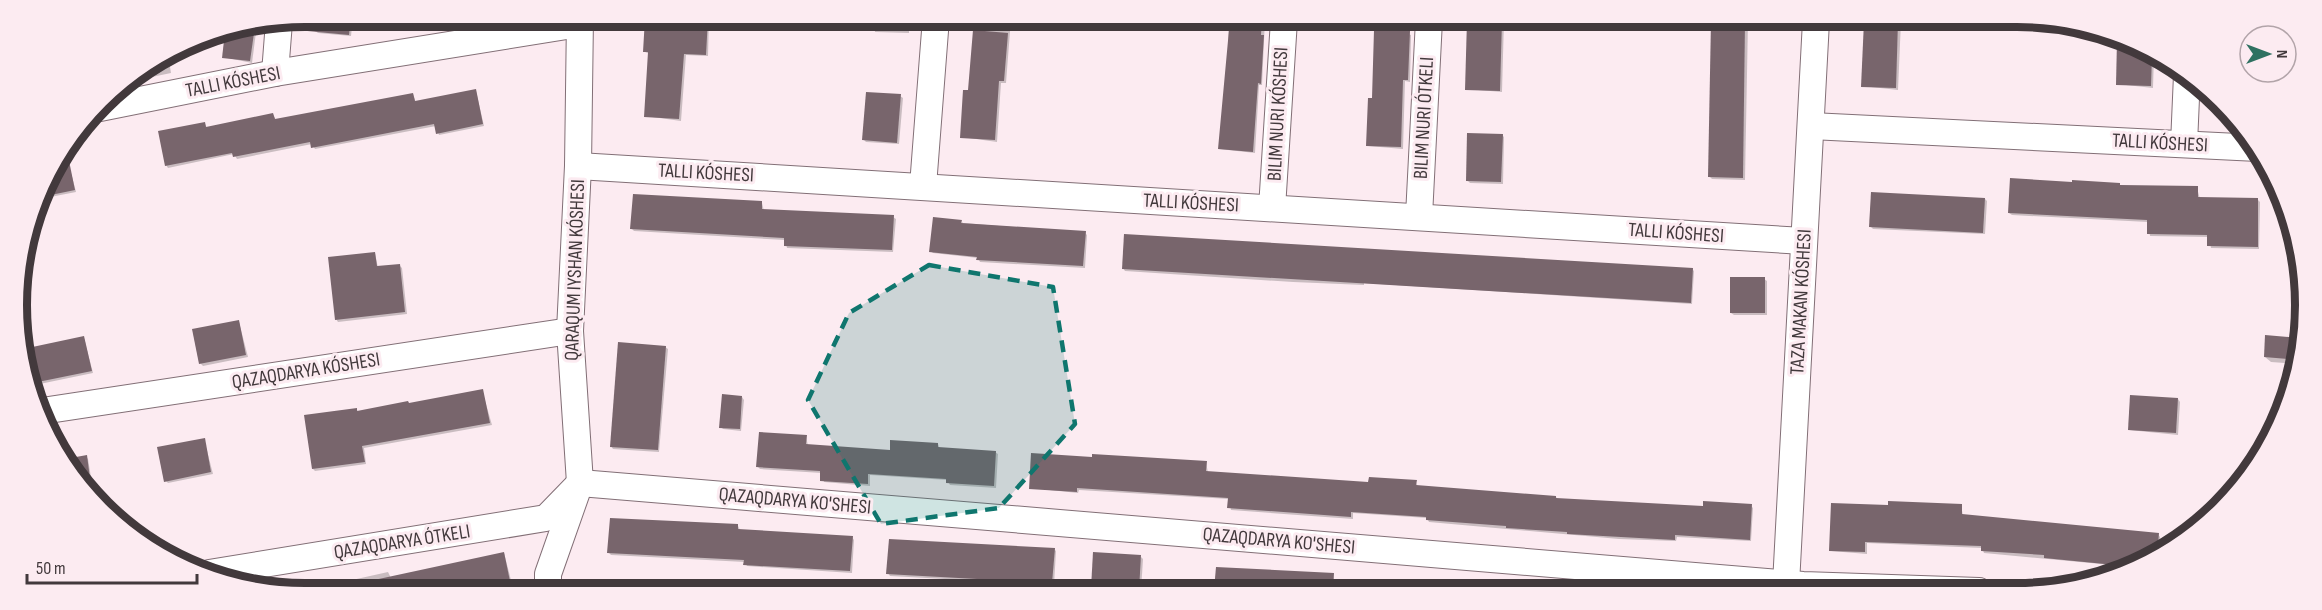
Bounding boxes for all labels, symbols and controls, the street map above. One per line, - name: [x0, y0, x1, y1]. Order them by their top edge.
- north arrow: [2238, 24, 2298, 84]
- street label: BILIM NURI KÓSHESI: [1263, 46, 1293, 182]
- text: N: [2272, 50, 2291, 58]
- street label: BILIM NURI ÓTKELI: [1409, 56, 1439, 180]
- street label: TALLI KÓSHESI: [184, 61, 282, 103]
- street label: TALLI KÓSHESI: [2111, 129, 2209, 157]
- street label: TALLI KÓSHESI: [657, 159, 755, 187]
- street label: QARAQUM IYSHAN KÓSHESI: [560, 179, 590, 361]
- street label: TALLI KÓSHESI: [1142, 189, 1240, 217]
- street label: TALLI KÓSHESI: [1627, 218, 1725, 248]
- street label: TAZA MAKAN KÓSHESI: [1785, 229, 1817, 375]
- street label: QAZAQDARYA KÓSHESI: [230, 347, 382, 395]
- street label: QAZAQDARYA KO'SHESI: [718, 482, 872, 520]
- street label: QAZAQDARYA ÓTKELI: [332, 519, 472, 565]
- street label: QAZAQDARYA KO'SHESI: [1202, 522, 1356, 560]
- scale bar: [27, 547, 196, 585]
- text: 50 m: [36, 558, 66, 579]

